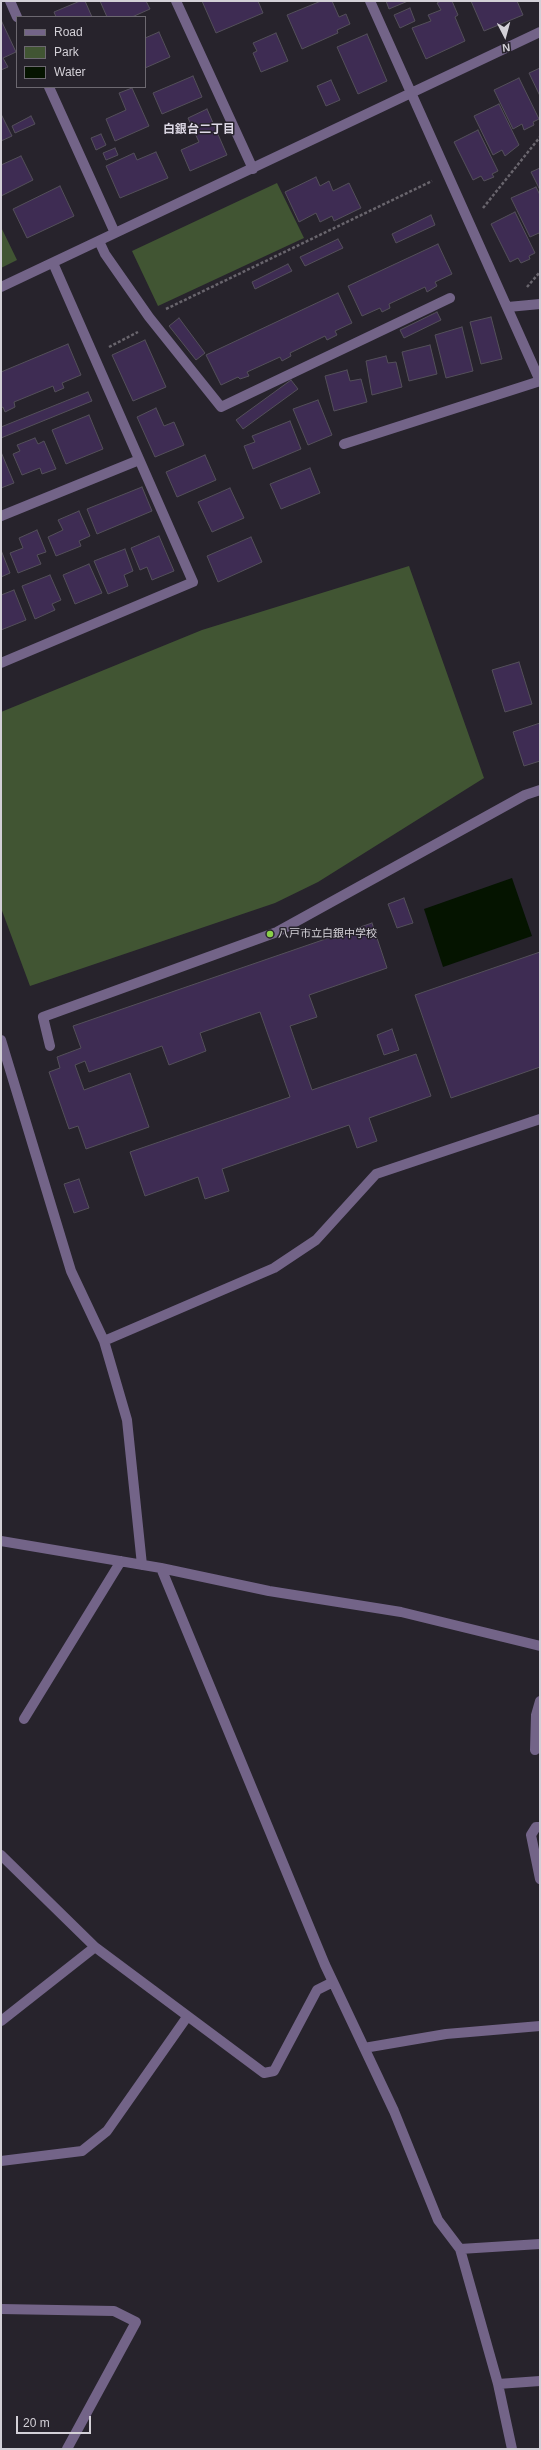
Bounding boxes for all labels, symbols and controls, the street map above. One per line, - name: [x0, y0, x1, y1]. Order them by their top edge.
- legend: [16, 16, 146, 88]
- north arrow: [485, 16, 525, 56]
- text: Road: [54, 25, 83, 39]
- text: N: [502, 42, 511, 54]
- text: Park: [54, 45, 79, 59]
- text: Water: [54, 65, 86, 79]
- district label: 白銀台二丁目: [163, 123, 235, 137]
- place label: 八戸市立白銀中学校: [278, 927, 377, 941]
- marker: 八戸市立白銀中学校: [265, 929, 275, 939]
- scale bar: [18, 2408, 93, 2434]
- text: 20 m: [23, 2416, 50, 2430]

